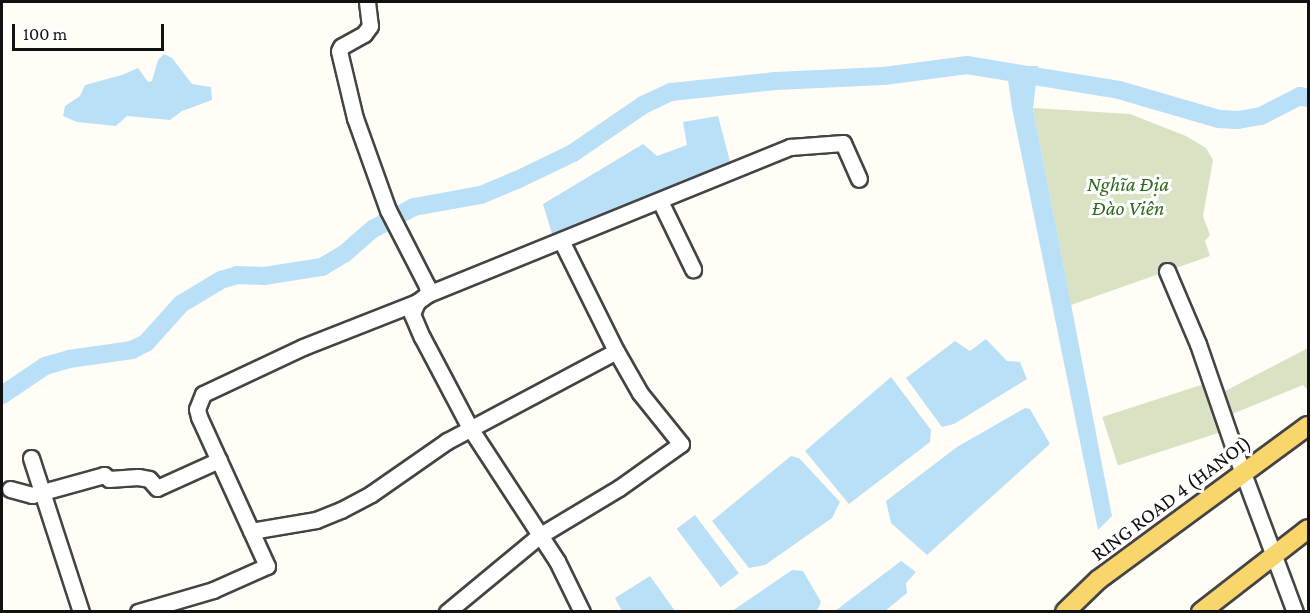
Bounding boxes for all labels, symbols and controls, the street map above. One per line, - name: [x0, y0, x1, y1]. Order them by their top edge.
- scale bar: [15, 12, 166, 50]
- text: 100 m: [23, 24, 67, 44]
- park label: Nghĩa Địa Đào Viên: [1087, 171, 1169, 221]
- street label: RING ROAD 4 (HANOI): [1086, 430, 1256, 566]

